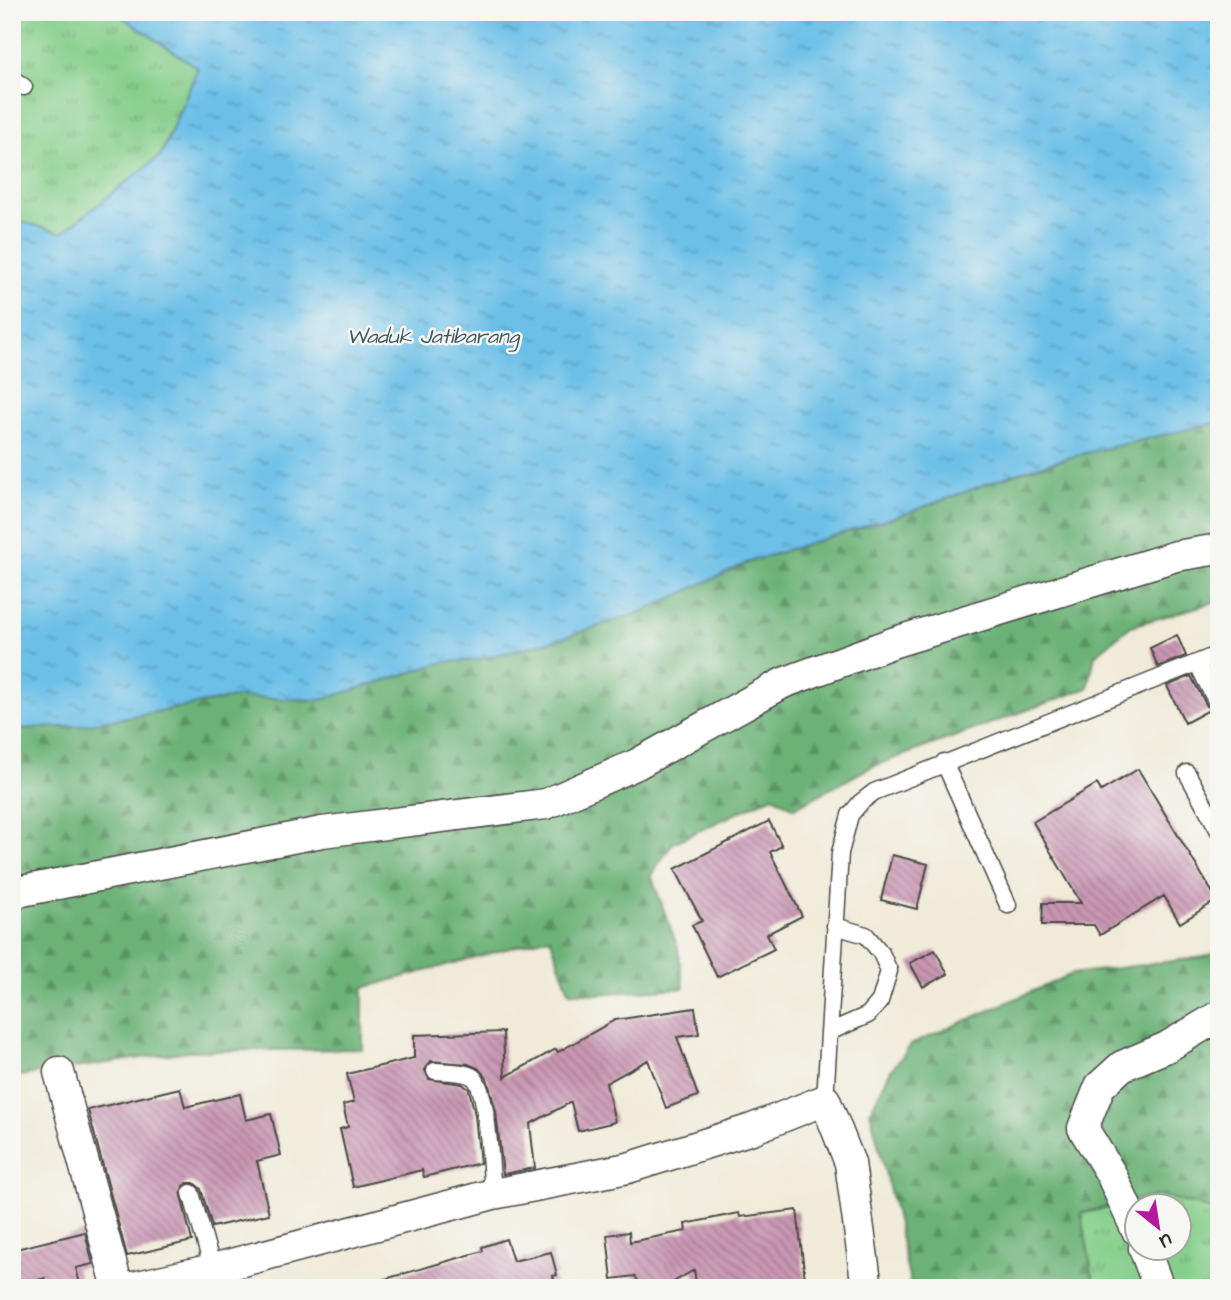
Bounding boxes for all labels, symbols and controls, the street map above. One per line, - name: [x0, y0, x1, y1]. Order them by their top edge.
- water label: Waduk Jatibarang: [347, 322, 521, 352]
- north arrow: [1122, 1192, 1192, 1262]
- text: U: [1154, 1226, 1177, 1255]

